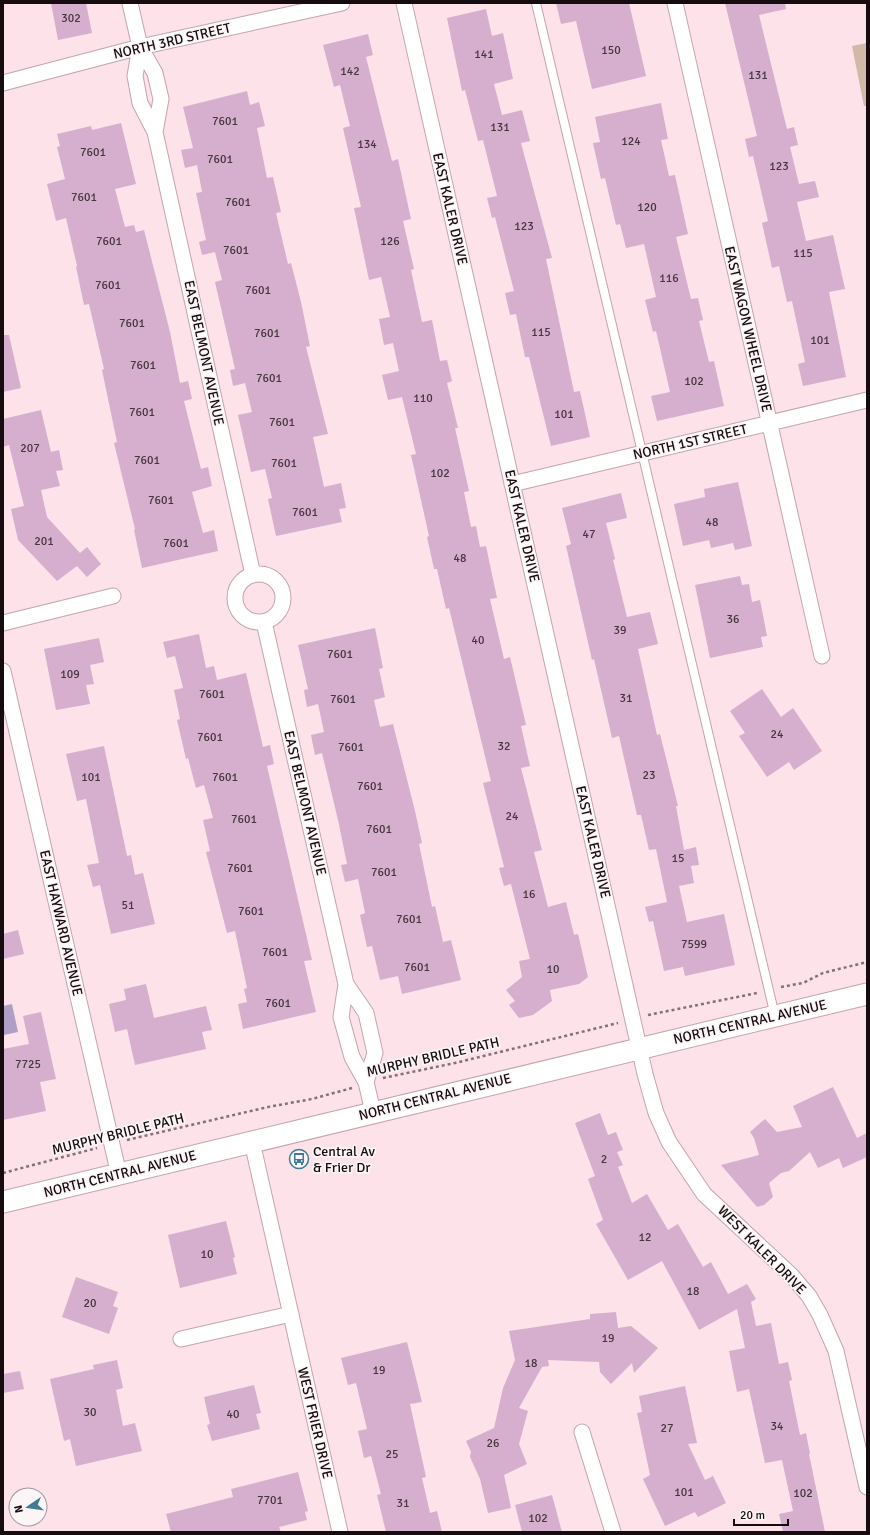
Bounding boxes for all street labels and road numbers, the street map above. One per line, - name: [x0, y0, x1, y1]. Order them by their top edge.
- street label: NORTH 3RD STREET: [112, 19, 232, 63]
- street label: EAST KALER DRIVE: [429, 151, 471, 267]
- street label: EAST WAGON WHEEL DRIVE: [721, 244, 775, 414]
- street label: EAST BELMONT AVENUE: [180, 279, 228, 427]
- street label: NORTH 1ST STREET: [631, 421, 749, 463]
- street label: EAST KALER DRIVE: [501, 468, 543, 584]
- street label: EAST BELMONT AVENUE: [280, 729, 330, 877]
- street label: EAST KALER DRIVE: [572, 784, 614, 900]
- street label: EAST HAYWARD AVENUE: [36, 848, 86, 998]
- street label: NORTH CENTRAL AVENUE: [672, 996, 828, 1048]
- street label: MURPHY BRIDLE PATH: [365, 1033, 501, 1081]
- street label: NORTH CENTRAL AVENUE: [357, 1070, 513, 1124]
- street label: MURPHY BRIDLE PATH: [50, 1109, 186, 1159]
- street label: NORTH CENTRAL AVENUE: [42, 1147, 198, 1201]
- street label: WEST KALER DRIVE: [714, 1202, 810, 1298]
- street label: WEST FRIER DRIVE: [294, 1366, 336, 1481]

